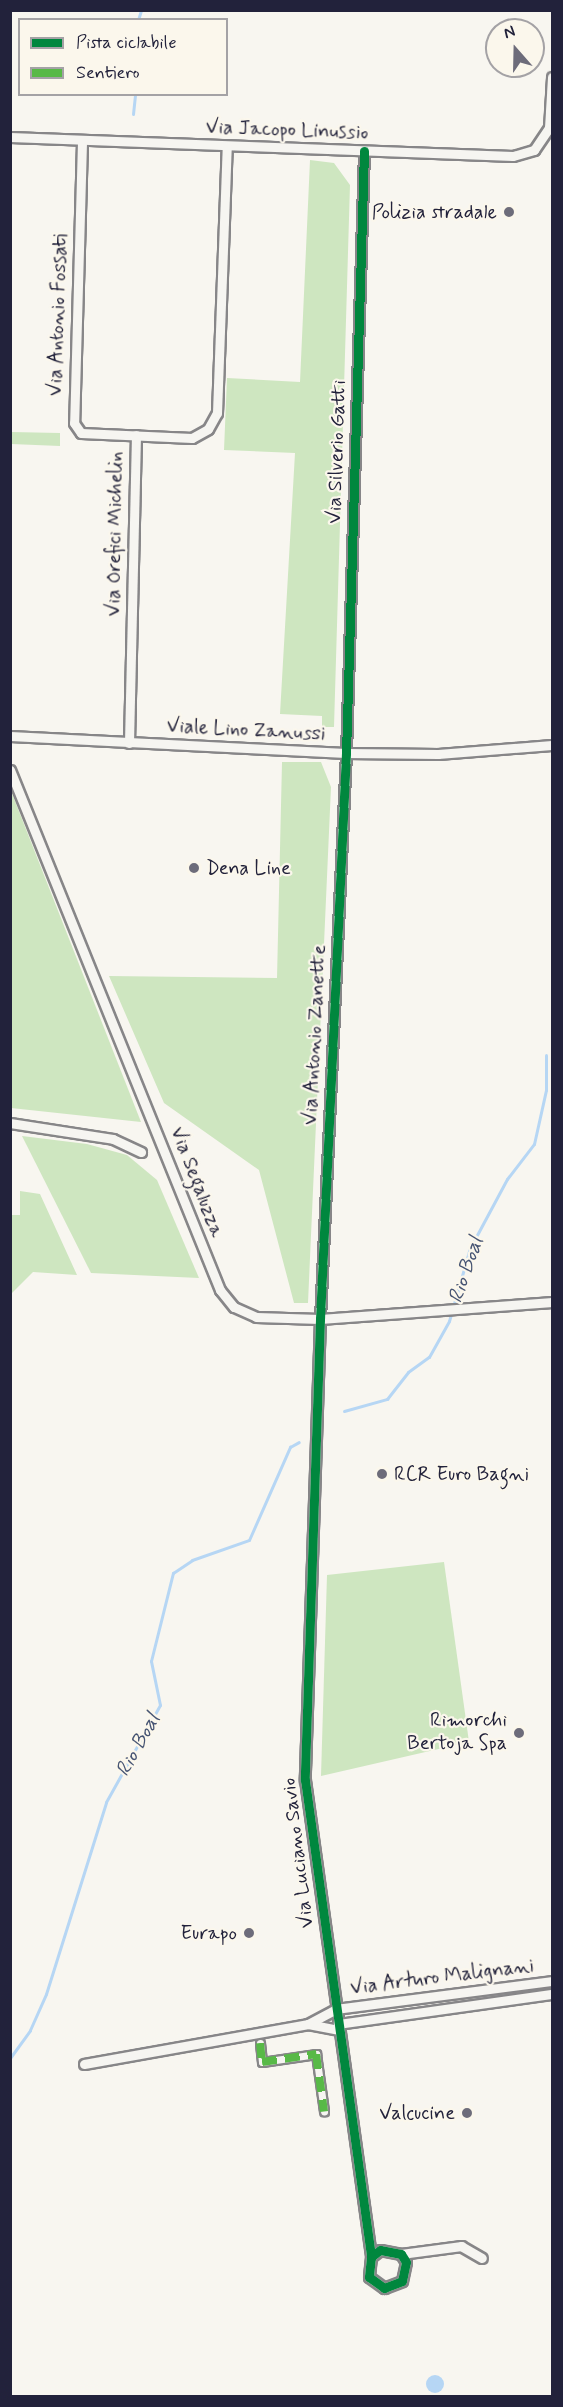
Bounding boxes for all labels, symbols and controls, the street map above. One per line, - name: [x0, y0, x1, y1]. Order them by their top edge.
- legend: [18, 18, 228, 96]
- north arrow: [485, 18, 545, 78]
- text: N: [501, 21, 518, 44]
- text: Pista ciclabile: [76, 31, 177, 55]
- text: Sentiero: [76, 61, 140, 85]
- street label: Via Jacopo Linussio: [207, 115, 367, 145]
- place label: Polizia stradale: [372, 200, 497, 224]
- marker: Polizia stradale: [502, 205, 516, 219]
- street label: Via Antonio Fossati: [43, 233, 73, 397]
- street label: Via Silverio Gatti: [322, 380, 352, 524]
- street label: Via Orefici Michelin: [102, 451, 128, 617]
- street label: Viale Lino Zanussi: [169, 714, 323, 746]
- place label: Dena Line: [206, 856, 292, 880]
- marker: Dena Line: [187, 861, 201, 875]
- street label: Via Antonio Zanette: [298, 944, 332, 1126]
- street label: Via Segaluzza: [165, 1122, 229, 1242]
- water label: Rio Boal: [443, 1233, 489, 1307]
- place label: RCR Euro Bagni: [394, 1462, 529, 1486]
- marker: RCR Euro Bagni: [375, 1467, 389, 1481]
- water label: Rio Boal: [110, 1709, 166, 1781]
- place label: Rimorchi Bertoja Spa: [405, 1709, 507, 1756]
- marker: Rimorchi Bertoja Spa: [512, 1726, 526, 1740]
- street label: Via Luciano Savio: [277, 1776, 319, 1930]
- place label: Eurapo: [181, 1921, 237, 1945]
- marker: Eurapo: [242, 1926, 256, 1940]
- street label: Via Arturo Malignani: [349, 1954, 535, 2000]
- place label: Valcucine: [379, 2101, 455, 2125]
- marker: Valcucine: [460, 2106, 474, 2120]

